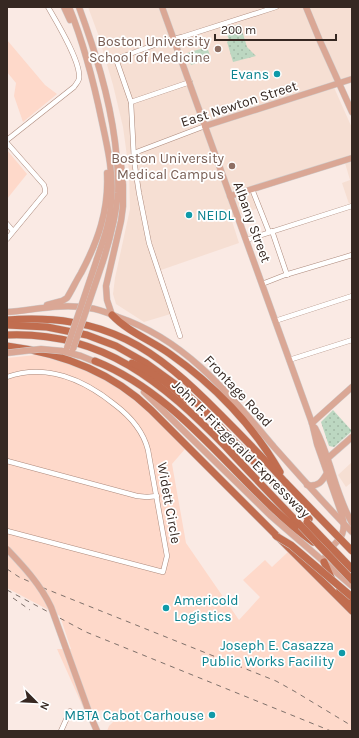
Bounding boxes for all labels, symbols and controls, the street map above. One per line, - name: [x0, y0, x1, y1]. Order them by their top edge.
- scale bar: [215, 16, 336, 42]
- text: 200 m: [221, 23, 256, 37]
- place label: Boston University School of Medicine: [89, 33, 210, 66]
- marker: Boston University School of Medicine: [213, 44, 223, 54]
- place label: Evans: [231, 66, 269, 83]
- marker: Evans: [272, 69, 282, 79]
- street label: East Newton Street: [179, 77, 299, 131]
- place label: Boston University Medical Campus: [111, 150, 224, 183]
- marker: Boston University Medical Campus: [227, 161, 237, 171]
- street label: Albany Street: [230, 179, 274, 265]
- place label: NEIDL: [197, 207, 235, 224]
- marker: NEIDL: [184, 210, 194, 220]
- street label: Frontage Road: [200, 352, 276, 430]
- street label: John F. Fitzgerald Expressway: [169, 377, 314, 522]
- street label: Widett Circle: [153, 461, 185, 545]
- place label: Americold Logistics: [174, 592, 239, 625]
- marker: Americold Logistics: [161, 603, 171, 613]
- place label: Joseph E. Casazza Public Works Facility: [202, 637, 334, 670]
- marker: Joseph E. Casazza Public Works Facility: [337, 648, 347, 658]
- north arrow: [16, 682, 56, 722]
- text: N: [37, 700, 52, 712]
- place label: MBTA Cabot Carhouse: [64, 707, 204, 724]
- marker: MBTA Cabot Carhouse: [207, 710, 217, 720]

